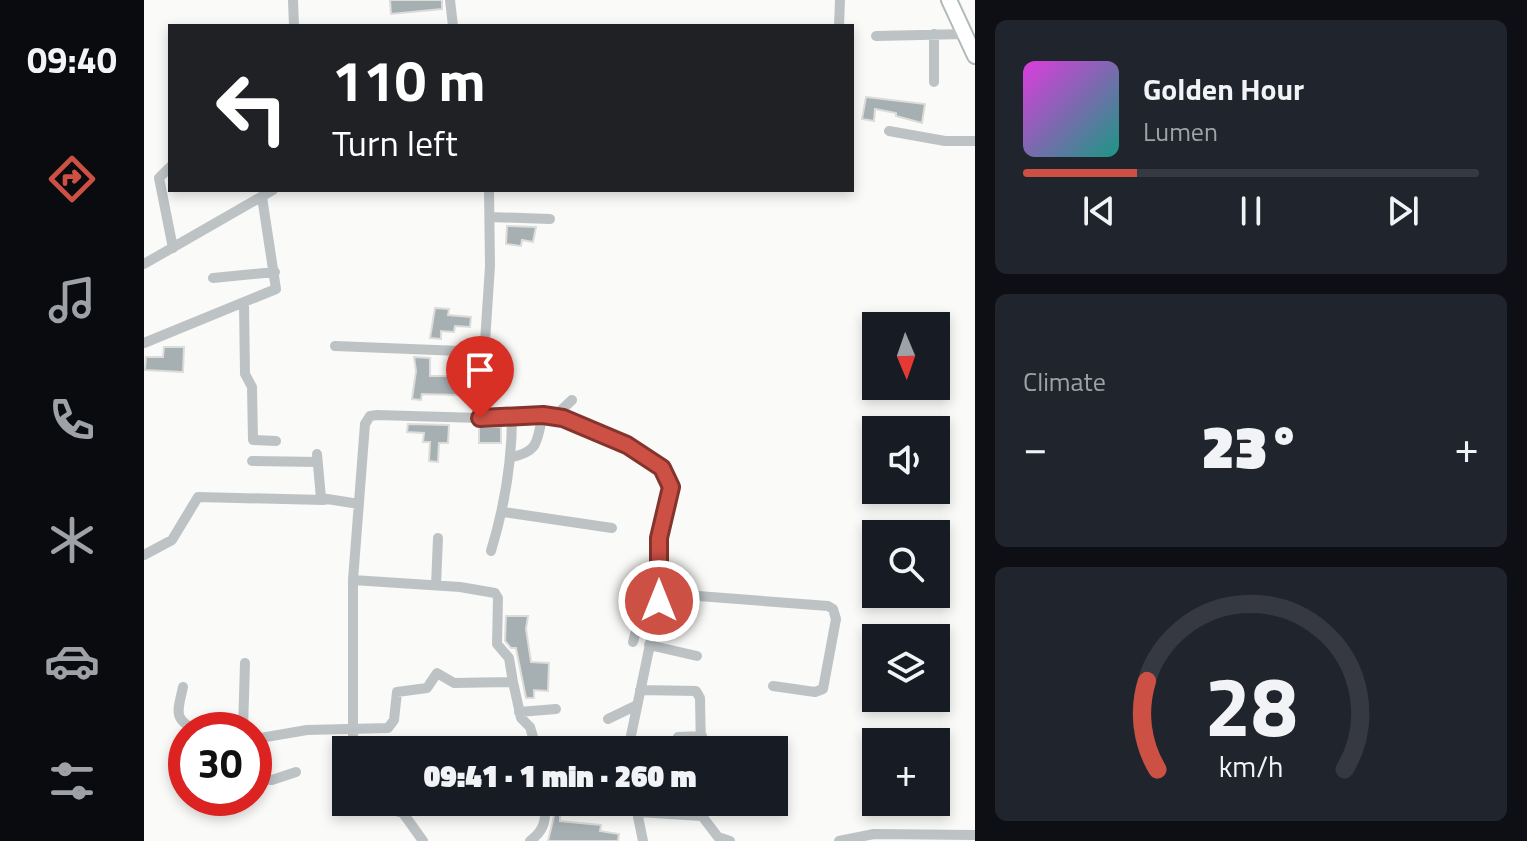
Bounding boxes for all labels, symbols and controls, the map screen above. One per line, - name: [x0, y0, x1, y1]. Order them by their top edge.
- text: 09:40: [27, 32, 117, 87]
- text: 110 m: [332, 38, 485, 123]
- icon: left: [200, 56, 304, 160]
- text: Golden Hour: [1143, 66, 1304, 112]
- text: Lumen: [1143, 112, 1218, 151]
- text: Turn left: [332, 115, 458, 170]
- icon: directions: [44, 151, 100, 207]
- icon: previous: [1077, 189, 1121, 233]
- icon: pause: [1229, 189, 1273, 233]
- icon: next: [1381, 189, 1425, 233]
- icon: music: [44, 272, 100, 328]
- north arrow: [862, 312, 950, 400]
- map controls: [862, 312, 950, 816]
- pin: [446, 336, 514, 418]
- icon: arrive: [458, 348, 502, 392]
- text: Climate: [1023, 362, 1106, 401]
- icon: phone: [44, 392, 100, 448]
- text: 23°: [1202, 400, 1301, 491]
- text: −: [1023, 413, 1048, 480]
- text: +: [1454, 413, 1479, 480]
- button: sound: [862, 416, 950, 504]
- icon: climate: [44, 512, 100, 568]
- button: search: [862, 520, 950, 608]
- position arrow: [617, 559, 701, 643]
- button: layers: [862, 624, 950, 712]
- icon: car: [44, 633, 100, 689]
- text: 28: [1204, 642, 1298, 768]
- speed limit sign: 30: [168, 712, 272, 816]
- button: +: [862, 728, 950, 816]
- text: km/h: [1219, 745, 1283, 788]
- icon: filters: [44, 753, 100, 809]
- text: 09:41 · 1 min · 260 m: [424, 753, 696, 799]

